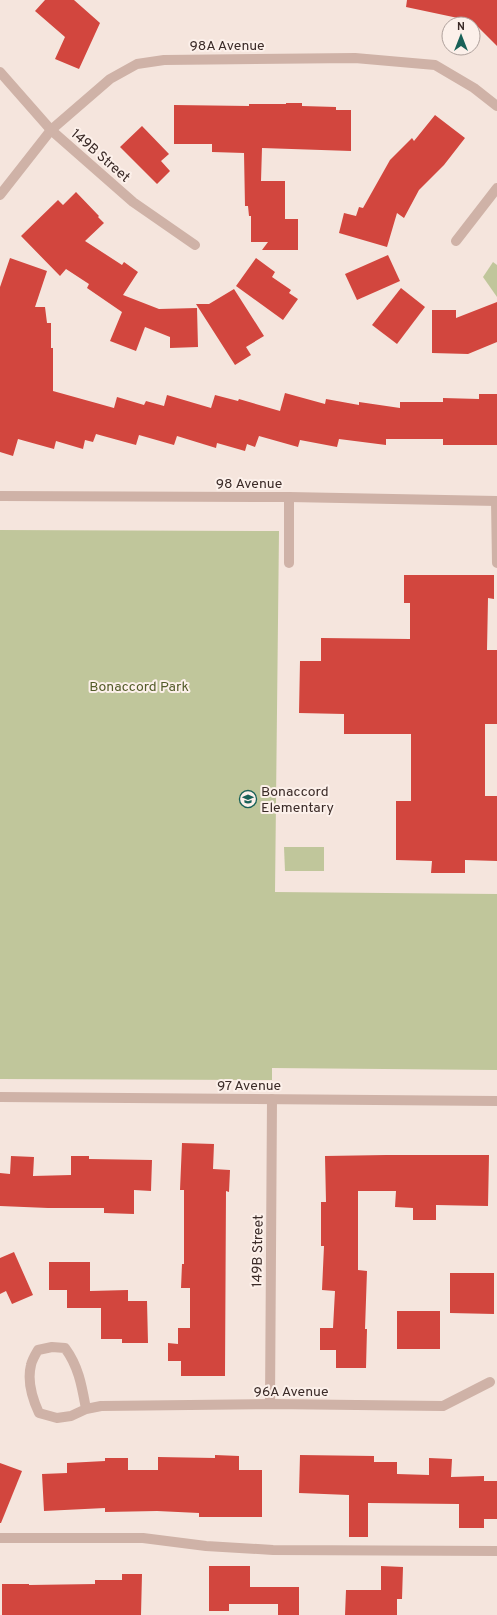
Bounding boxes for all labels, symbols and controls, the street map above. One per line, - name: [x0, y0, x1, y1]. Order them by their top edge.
- north arrow: [441, 16, 481, 56]
- text: N: [457, 20, 465, 34]
- street label: 98A Avenue: [189, 38, 265, 55]
- street label: 149B Street: [67, 126, 133, 186]
- street label: 98 Avenue: [216, 476, 282, 493]
- park label: Bonaccord Park: [89, 679, 189, 696]
- place label: Bonaccord Elementary: [261, 784, 334, 817]
- school or university icon: Bonaccord Elementary: [238, 789, 258, 809]
- street label: 97 Avenue: [217, 1078, 281, 1095]
- street label: 149B Street: [249, 1214, 268, 1288]
- street label: 96A Avenue: [254, 1384, 328, 1401]

